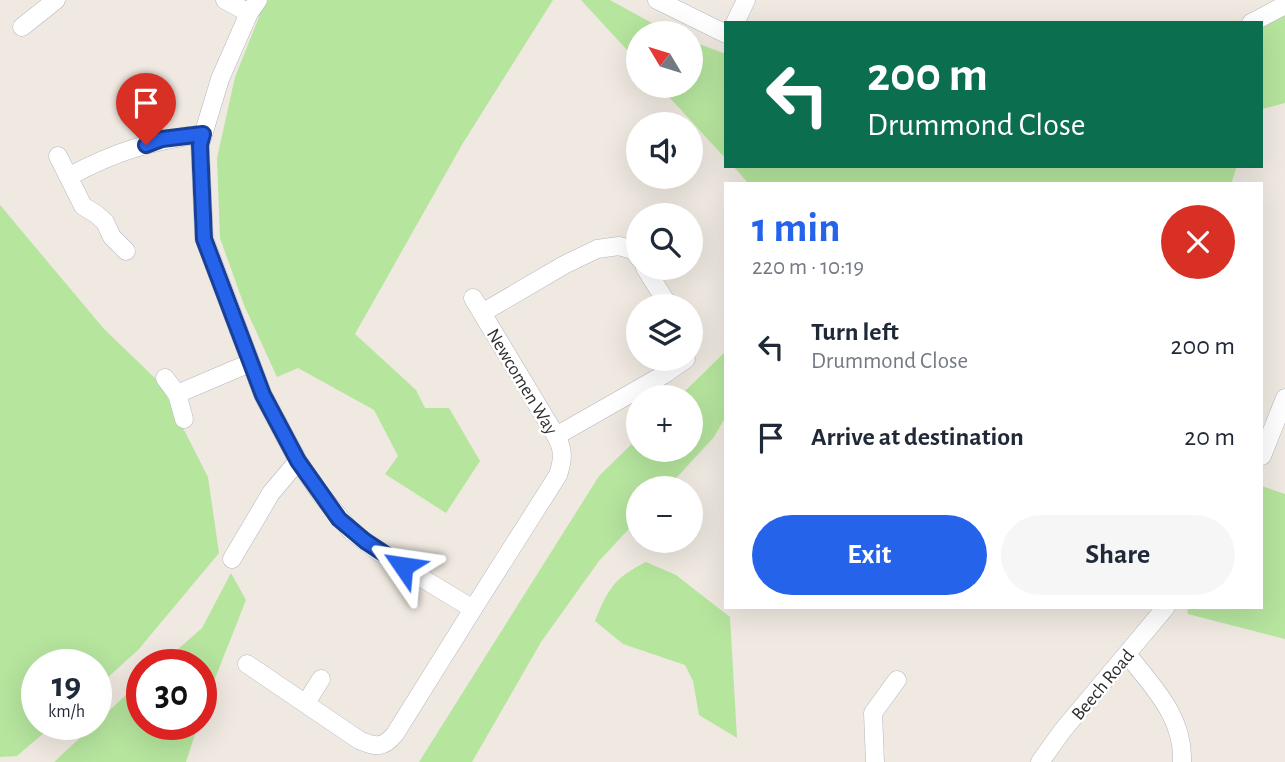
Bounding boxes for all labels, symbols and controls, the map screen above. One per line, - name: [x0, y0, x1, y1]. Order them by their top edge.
- north arrow: [626, 21, 704, 98]
- map controls: [626, 21, 703, 553]
- icon: left: [752, 49, 843, 140]
- text: 200 m: [867, 51, 988, 100]
- pin: [116, 73, 176, 145]
- icon: arrive: [127, 84, 165, 122]
- text: Drummond Close: [867, 109, 1086, 141]
- button: sound: [626, 112, 703, 189]
- button: search: [626, 203, 703, 280]
- button: close: [1161, 205, 1235, 279]
- text: 1 min: [752, 207, 841, 249]
- text: 220 m · 10:19: [752, 256, 864, 279]
- button: layers: [626, 294, 703, 371]
- text: Turn left: [811, 319, 899, 345]
- street label: Newcomen Way: [483, 326, 561, 438]
- icon: left: [752, 328, 790, 366]
- text: 200 m: [1171, 333, 1235, 359]
- text: Drummond Close: [811, 350, 968, 373]
- button: +: [626, 385, 703, 462]
- icon: arrive: [752, 419, 790, 457]
- text: Arrive at destination: [811, 424, 1024, 450]
- text: 20 m: [1184, 424, 1235, 450]
- button: −: [626, 476, 703, 553]
- button: Exit: [752, 515, 987, 595]
- button: Share: [1001, 515, 1235, 595]
- position arrow: [366, 529, 440, 603]
- street label: Beech Road: [1068, 646, 1138, 724]
- speed limit sign: 30: [126, 649, 217, 740]
- text: 19: [52, 668, 81, 703]
- text: km/h: [48, 703, 85, 721]

